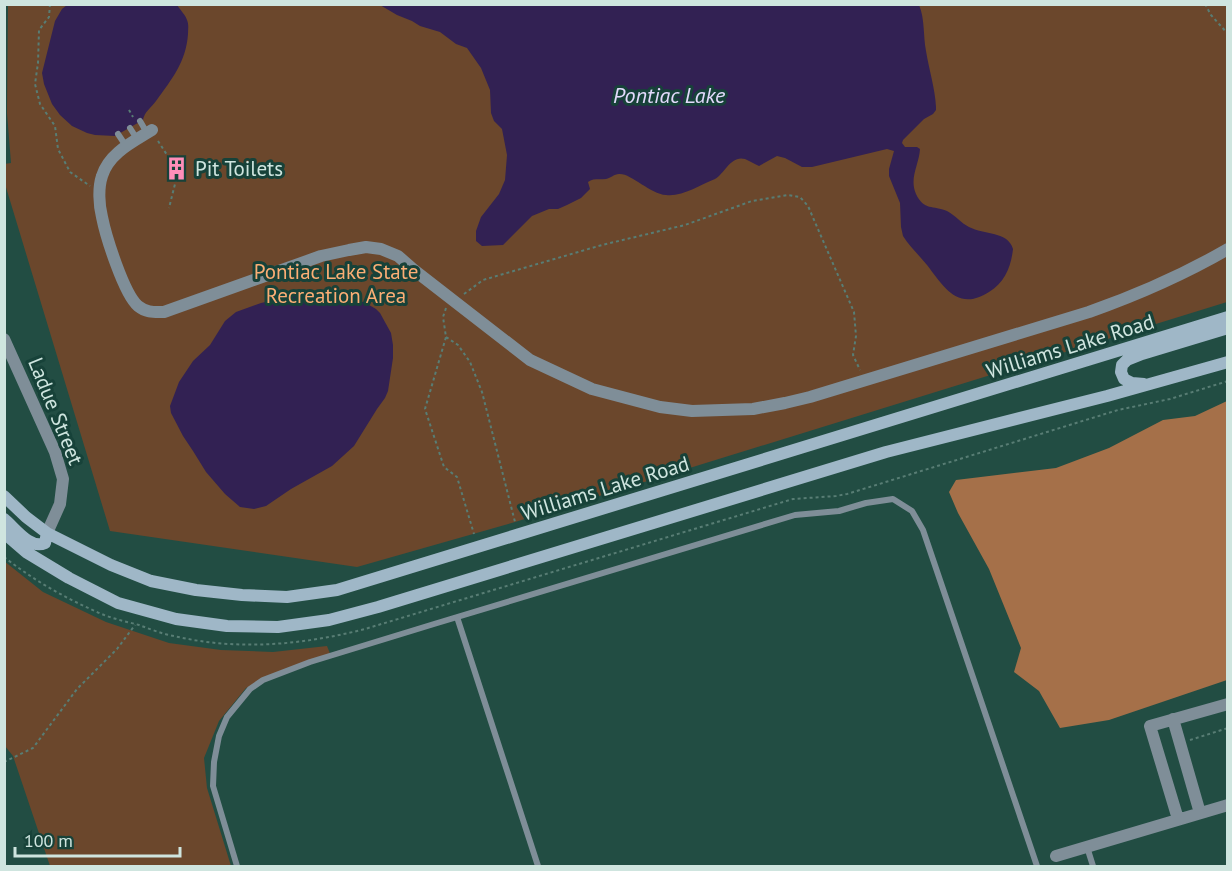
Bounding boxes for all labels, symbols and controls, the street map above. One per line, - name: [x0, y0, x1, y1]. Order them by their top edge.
- water label: Pontiac Lake: [613, 81, 726, 109]
- building icon: Pit Toilets: [164, 155, 190, 181]
- place label: Pit Toilets: [195, 155, 283, 182]
- park label: Pontiac Lake State Recreation Area: [254, 258, 418, 309]
- street label: Williams Lake Road: [983, 308, 1157, 384]
- street label: Ladue Street: [22, 353, 90, 469]
- street label: Williams Lake Road: [518, 450, 692, 526]
- scale bar: [15, 820, 180, 858]
- text: 100 m: [24, 829, 73, 852]

